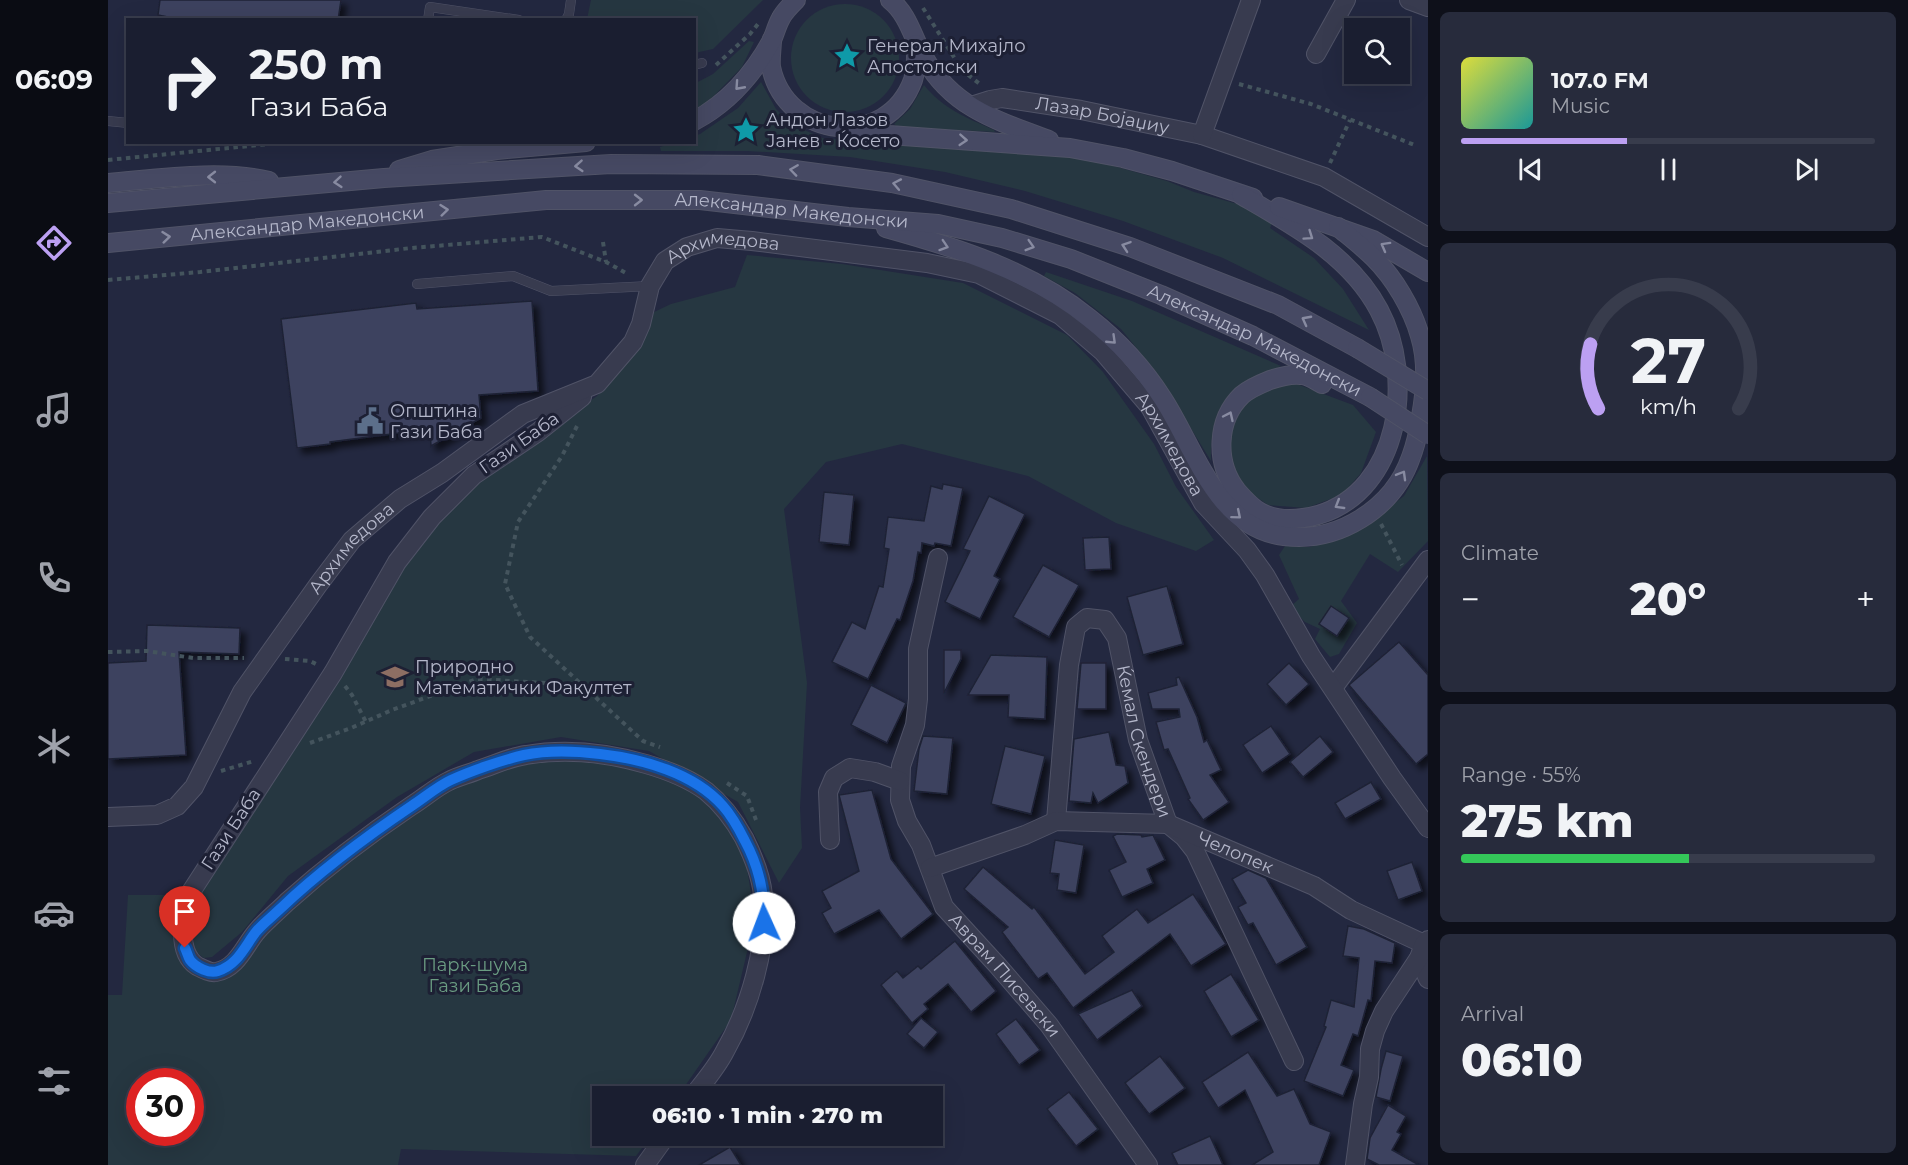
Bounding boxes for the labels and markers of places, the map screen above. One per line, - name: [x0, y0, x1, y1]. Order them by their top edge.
- place label: Генерал Михајло Апостолски: [867, 35, 1026, 78]
- place icon: Генерал Михајло Апостолски: [832, 41, 862, 71]
- place label: Андон Лазов Јанев - Ќосето: [766, 109, 900, 152]
- place icon: Андон Лазов Јанев - Ќосето: [731, 115, 761, 145]
- place label: Општина Гази Баба: [390, 400, 483, 443]
- public building icon: Општина Гази Баба: [355, 406, 385, 436]
- place label: Природно Математички Факултет: [415, 656, 632, 699]
- school or university icon: Природно Математички Факултет: [380, 662, 410, 692]
- pin: [159, 886, 210, 948]

